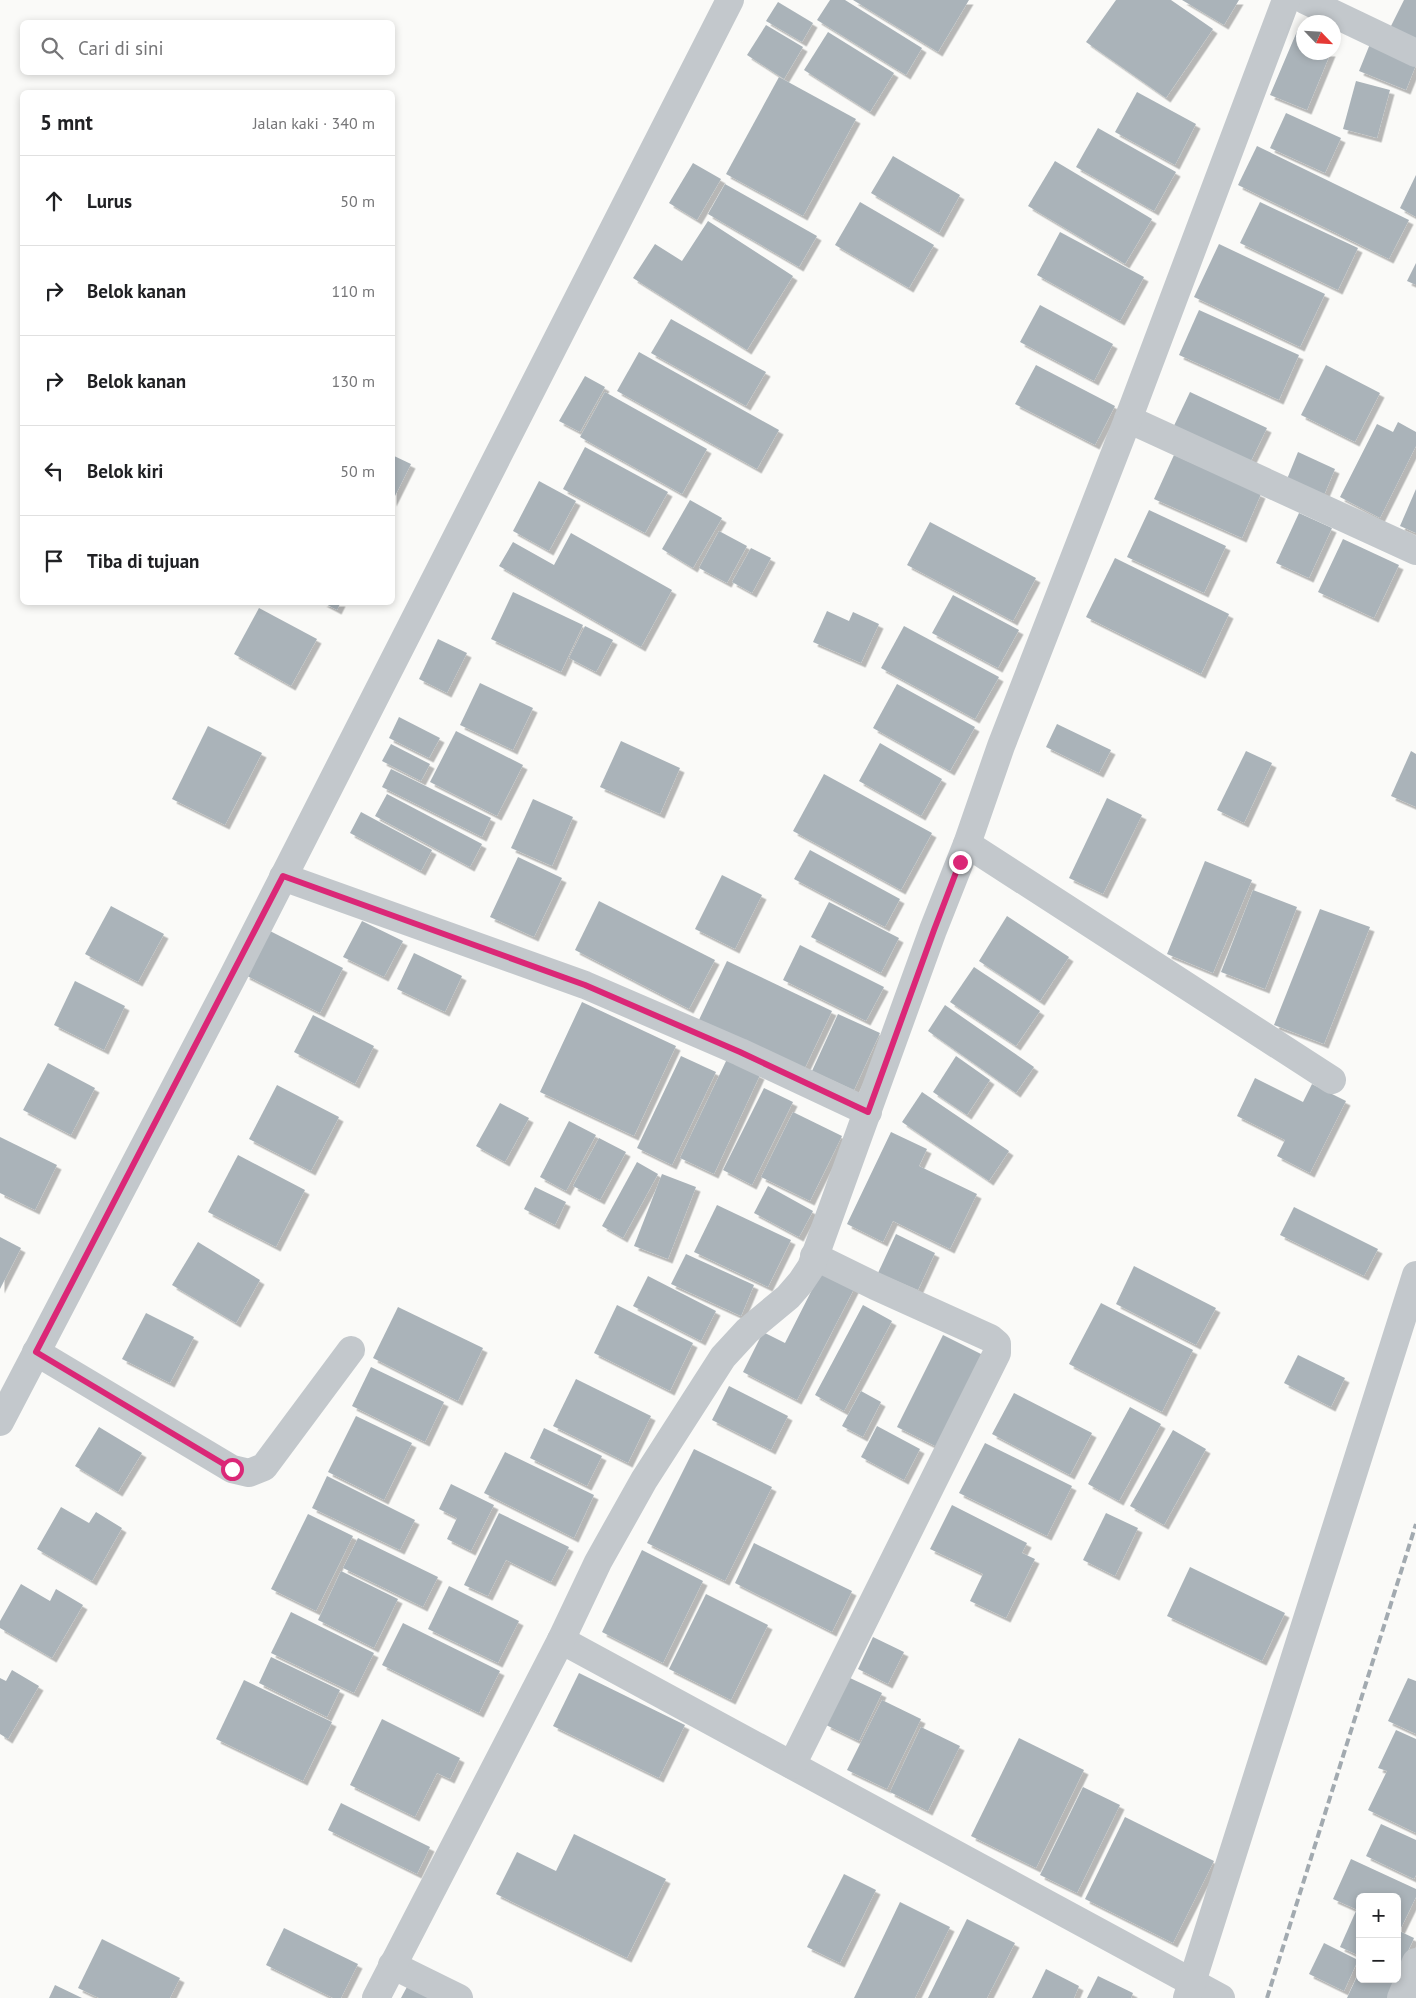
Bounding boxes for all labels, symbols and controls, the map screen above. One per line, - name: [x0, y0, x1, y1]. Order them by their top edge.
- north arrow: [1296, 15, 1341, 60]
- search box: [20, 20, 395, 75]
- icon: search: [38, 34, 66, 62]
- text: Cari di sini: [78, 36, 164, 60]
- text: 5 mnt: [40, 109, 93, 136]
- text: Jalan kaki · 340 m: [253, 113, 375, 133]
- icon: ahead: [40, 187, 68, 215]
- text: Lurus: [87, 189, 132, 213]
- text: 50 m: [340, 191, 375, 211]
- icon: right: [40, 277, 68, 305]
- text: Belok kanan: [87, 279, 186, 303]
- text: 110 m: [332, 281, 375, 301]
- icon: right: [40, 367, 68, 395]
- text: Belok kanan: [87, 369, 186, 393]
- text: 130 m: [332, 371, 375, 391]
- icon: left: [40, 457, 68, 485]
- text: Belok kiri: [87, 459, 163, 483]
- text: 50 m: [340, 461, 375, 481]
- icon: arrive: [40, 547, 68, 575]
- text: Tiba di tujuan: [87, 549, 199, 573]
- route end: [949, 851, 972, 874]
- route start: [221, 1458, 244, 1481]
- map controls: [1356, 1893, 1401, 1983]
- button: +: [1356, 1893, 1401, 1938]
- button: −: [1356, 1938, 1401, 1983]

